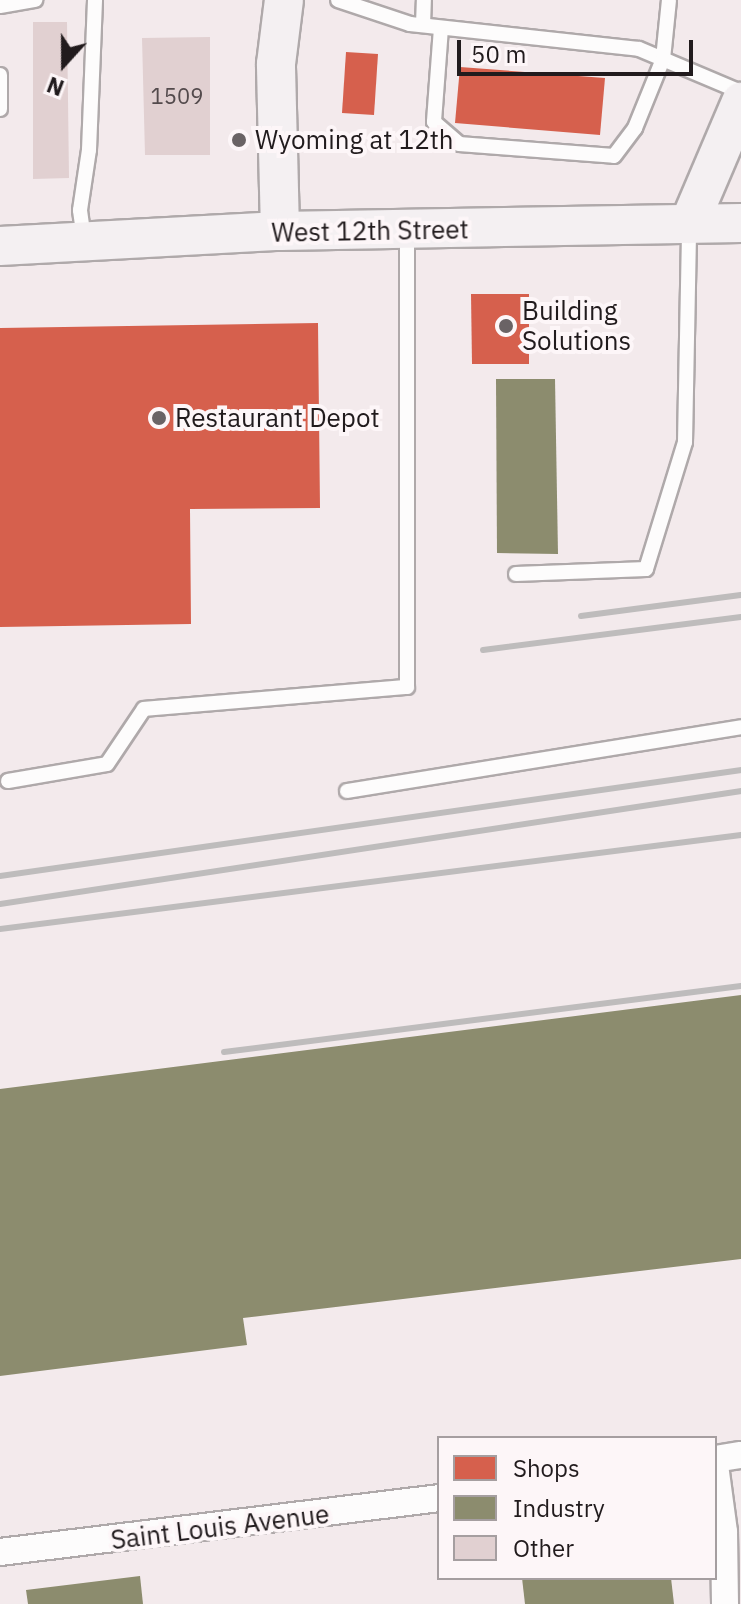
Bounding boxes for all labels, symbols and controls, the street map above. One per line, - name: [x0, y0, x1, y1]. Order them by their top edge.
- north arrow: [24, 24, 104, 104]
- scale bar: [461, 24, 697, 74]
- text: 50 m: [471, 38, 526, 70]
- text: N: [43, 70, 68, 103]
- house number: 1509: [151, 83, 203, 109]
- place label: Wyoming at 12th: [255, 124, 454, 156]
- marker: Wyoming at 12th: [230, 131, 248, 149]
- street label: West 12th Street: [271, 214, 469, 248]
- place label: Building Solutions: [522, 295, 631, 356]
- marker: Building Solutions: [497, 317, 515, 335]
- place label: Restaurant Depot: [175, 402, 380, 434]
- marker: Restaurant Depot: [150, 409, 168, 427]
- legend: [437, 1436, 717, 1580]
- text: Shops: [513, 1452, 580, 1484]
- text: Industry: [513, 1492, 605, 1524]
- street label: Saint Louis Avenue: [109, 1498, 331, 1556]
- text: Other: [513, 1532, 574, 1564]

